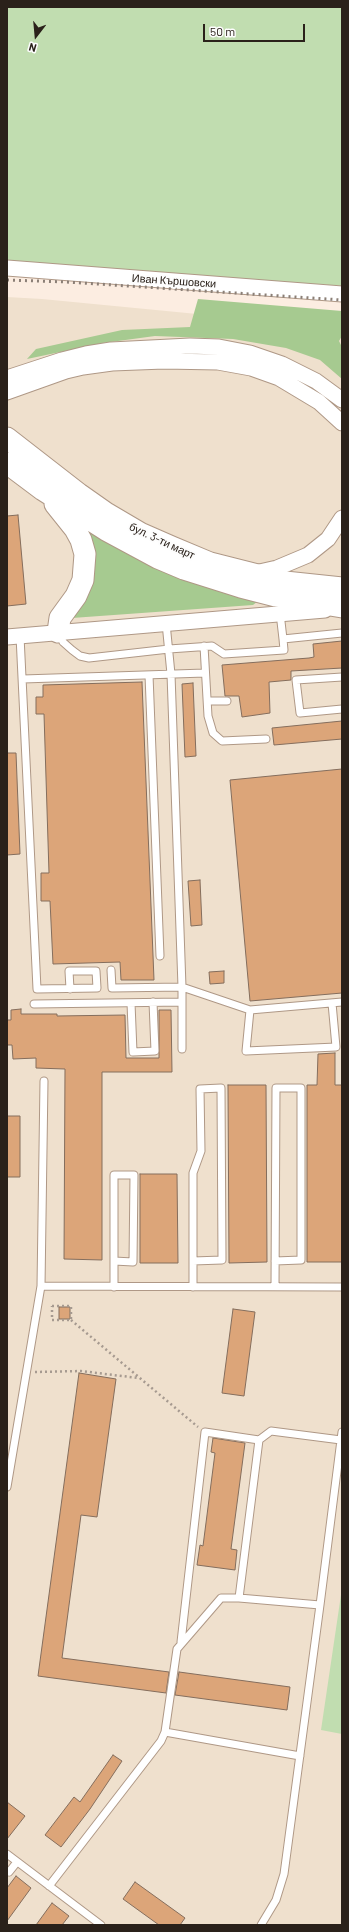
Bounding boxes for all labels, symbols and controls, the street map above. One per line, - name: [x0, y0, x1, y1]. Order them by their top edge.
- north arrow: [16, 16, 56, 56]
- scale bar: [205, 16, 307, 42]
- text: 50 m: [210, 24, 235, 38]
- text: N: [27, 41, 38, 55]
- street label: Иван Кършовски: [131, 271, 217, 291]
- street label: бул. 3-ти март: [127, 520, 197, 562]

